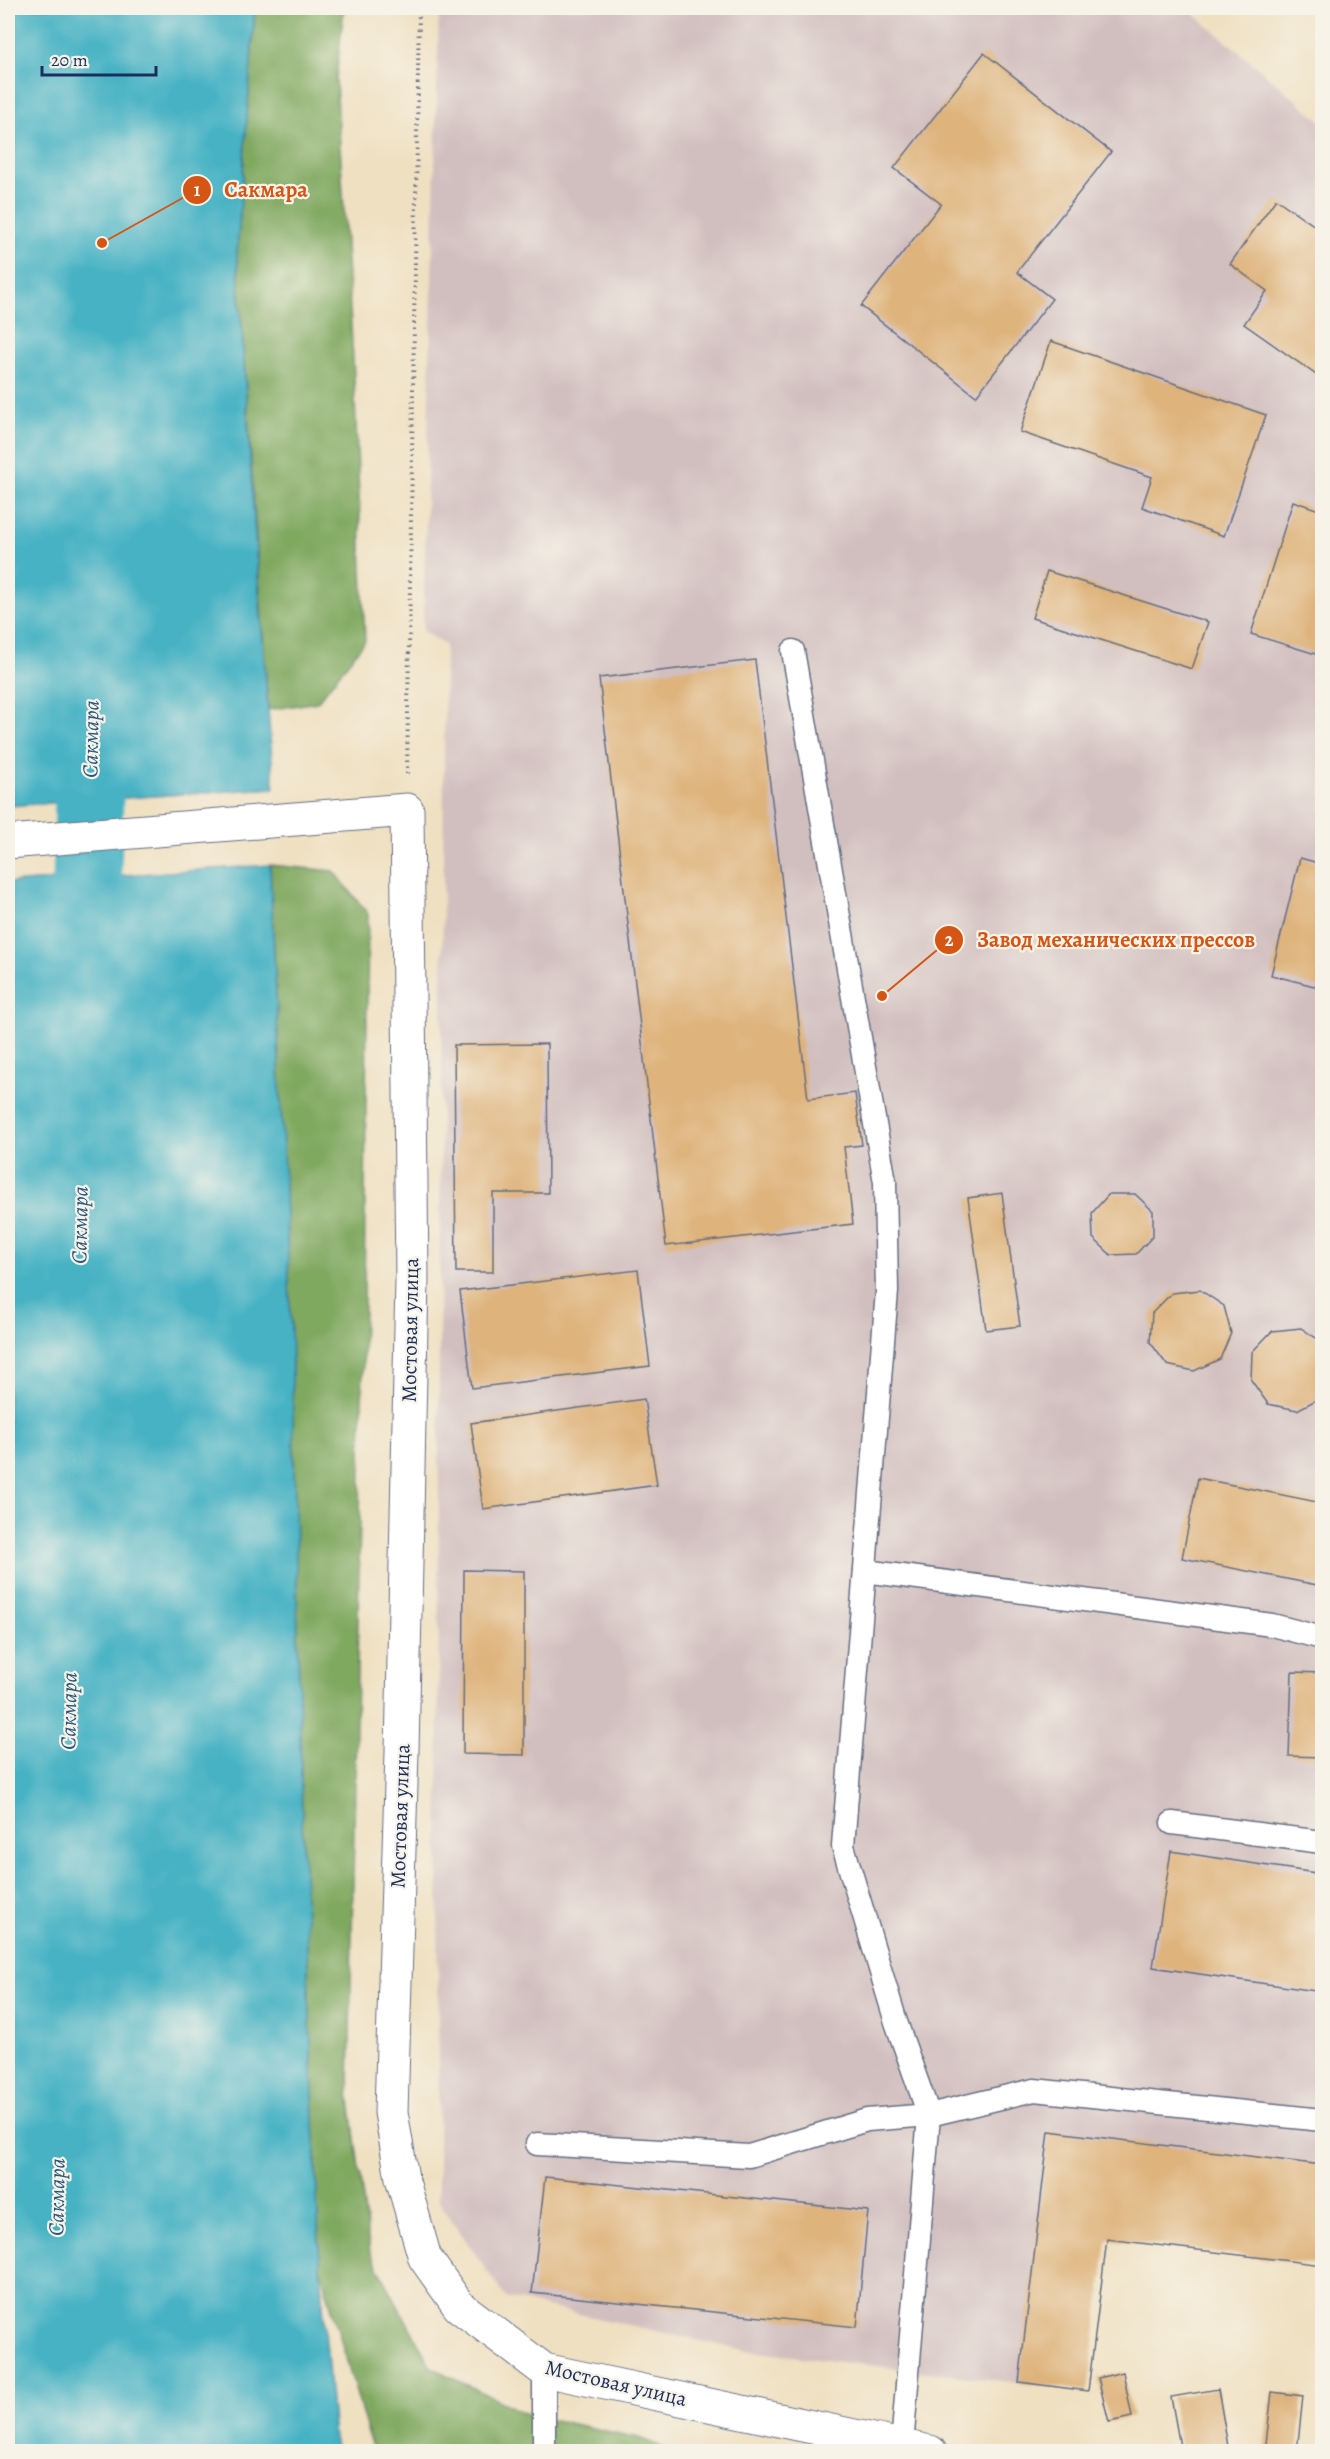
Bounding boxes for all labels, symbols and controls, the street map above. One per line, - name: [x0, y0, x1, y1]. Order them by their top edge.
- scale bar: [42, 39, 156, 77]
- text: 20 m: [51, 48, 88, 72]
- callout: Сакмара: [182, 170, 319, 210]
- text: Сакмара: [224, 175, 308, 205]
- text: 1: [194, 178, 201, 202]
- water label: Сакмара: [75, 700, 107, 778]
- callout: Завод механических прессов: [934, 920, 1267, 960]
- text: Завод механических прессов: [977, 925, 1255, 955]
- text: 2: [945, 928, 954, 952]
- water label: Сакмара: [64, 1186, 96, 1264]
- street label: Мостовая улица: [395, 1257, 425, 1403]
- water label: Сакмара: [53, 1672, 85, 1750]
- street label: Мостовая улица: [383, 1743, 417, 1889]
- water label: Сакмара: [41, 2158, 73, 2236]
- street label: Мостовая улица: [542, 2353, 690, 2413]

